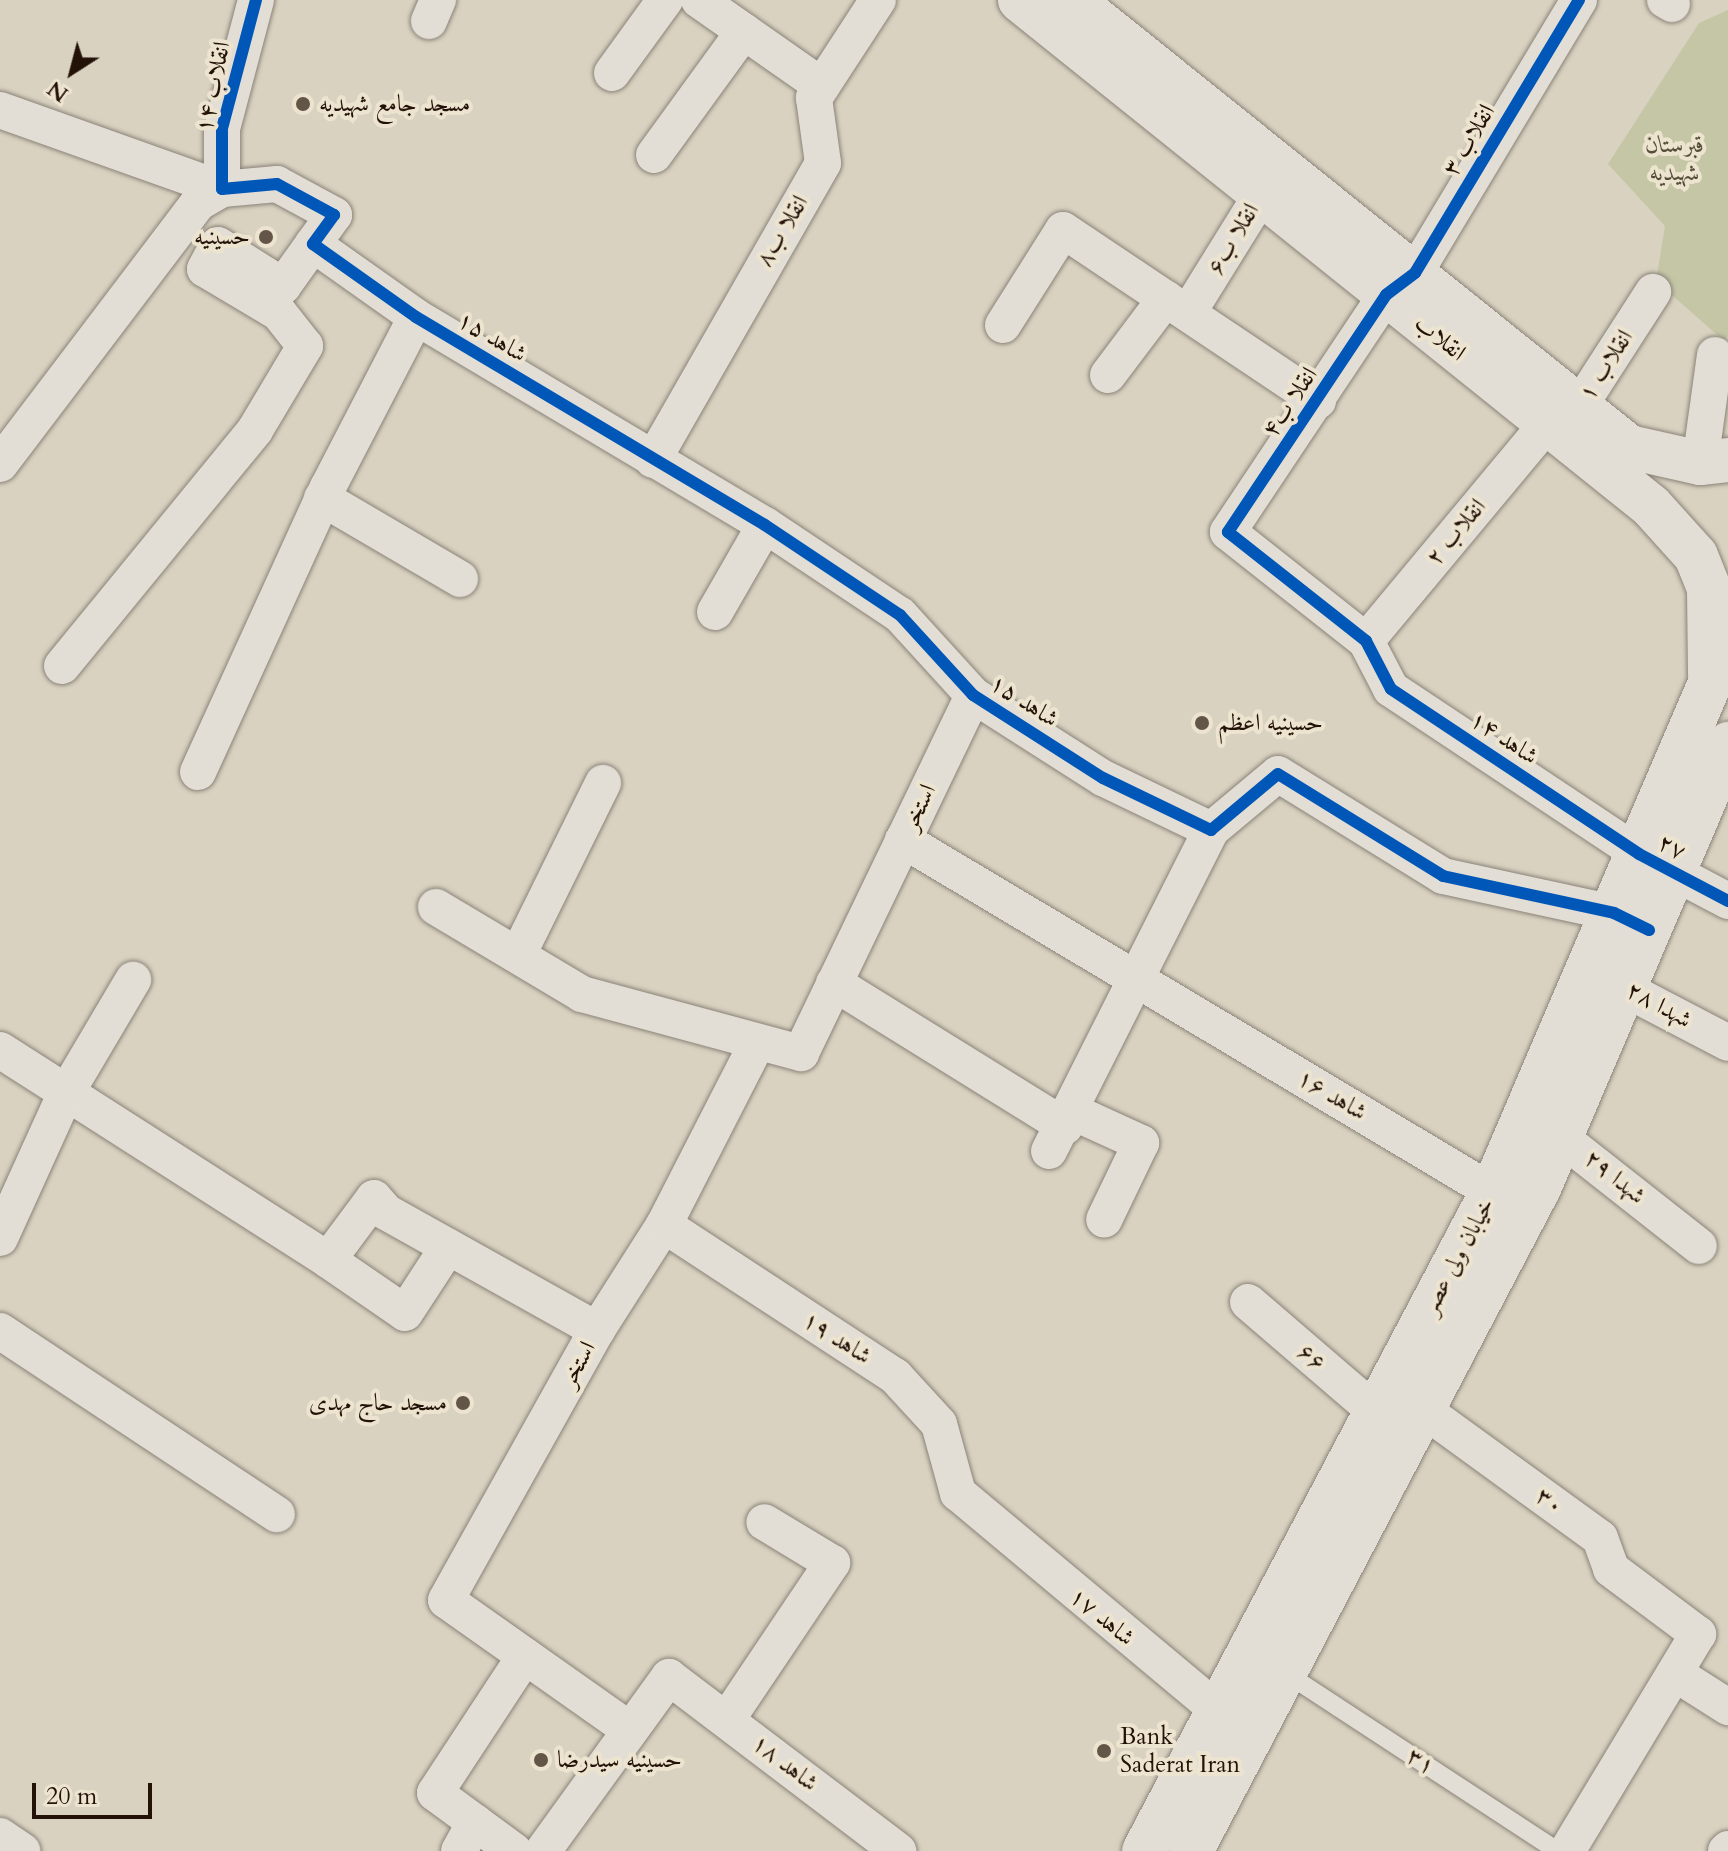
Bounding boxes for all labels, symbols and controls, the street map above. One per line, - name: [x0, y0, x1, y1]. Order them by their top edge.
- north arrow: [32, 32, 112, 112]
- street label: انقلاب ۱۴: [189, 39, 237, 135]
- text: N: [41, 74, 74, 109]
- place label: مسجد جامع شهیدیه: [319, 90, 470, 118]
- marker: مسجد جامع شهیدیه: [294, 95, 312, 113]
- street label: انقلاب ۳: [1437, 99, 1501, 181]
- park label: قبرستان شهیدیه: [1646, 131, 1704, 187]
- street label: انقلا ب۸: [750, 190, 814, 272]
- street label: انقلا ب۶: [1201, 198, 1265, 280]
- place label: حسینیه: [194, 223, 250, 251]
- marker: حسینیه: [257, 228, 275, 246]
- street label: شاهد ۱۵: [452, 305, 532, 369]
- street label: انقلاب: [1409, 309, 1471, 367]
- street label: انقلاب ۱: [1573, 324, 1639, 406]
- street label: انقلا ب۴: [1256, 362, 1324, 442]
- street label: انقلاب ۲: [1420, 493, 1492, 571]
- street label: شاهد ۱۵: [984, 668, 1064, 734]
- street label: شاهد ۱۴: [1465, 705, 1543, 771]
- place label: حسینیه اعظم: [1218, 709, 1323, 737]
- marker: حسینیه اعظم: [1193, 714, 1211, 732]
- street label: استخر: [896, 779, 942, 835]
- street label: ۲۷: [1653, 828, 1691, 866]
- street label: شهدا ۲۸: [1621, 975, 1697, 1035]
- street label: شاهد ۱۶: [1292, 1063, 1372, 1127]
- street label: شهدا ۲۹: [1579, 1144, 1651, 1210]
- street label: خیابان ولی عصر: [1415, 1193, 1501, 1319]
- street label: شاهد ۱۹: [797, 1305, 877, 1371]
- street label: استخر: [554, 1336, 602, 1392]
- street label: ۶۶: [1292, 1337, 1332, 1377]
- place label: مسجد حاج مهدی: [309, 1389, 447, 1417]
- marker: مسجد حاج مهدی: [454, 1394, 472, 1412]
- street label: ۳۰: [1530, 1481, 1570, 1521]
- street label: شاهد ۱۷: [1064, 1582, 1140, 1652]
- place label: Bank Saderat Iran: [1120, 1723, 1240, 1779]
- street label: شاهد ۱۸: [746, 1728, 824, 1798]
- street label: ۳۱: [1401, 1741, 1441, 1781]
- marker: Bank Saderat Iran: [1095, 1742, 1113, 1760]
- place label: حسینیه سیدرضا: [557, 1746, 682, 1774]
- marker: حسینیه سیدرضا: [532, 1751, 550, 1769]
- scale bar: [36, 1767, 156, 1817]
- text: 20 m: [46, 1780, 97, 1813]

